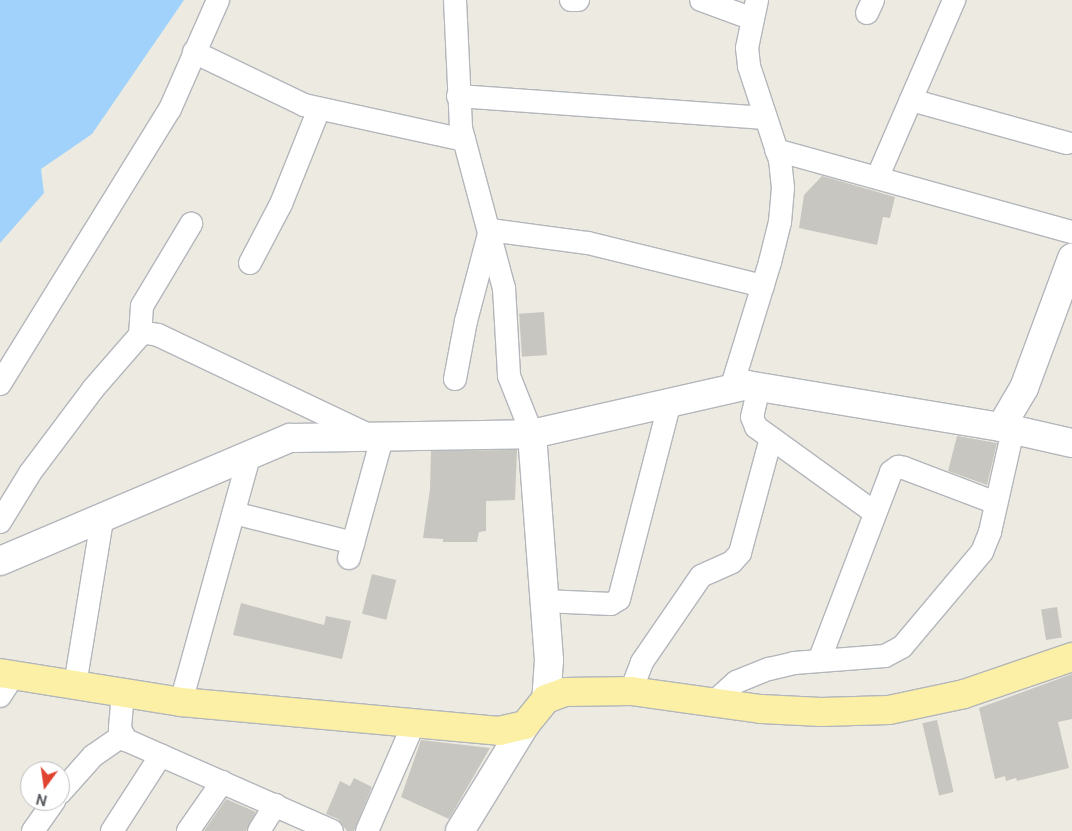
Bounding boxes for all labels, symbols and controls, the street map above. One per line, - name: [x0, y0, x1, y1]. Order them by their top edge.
- north arrow: [20, 761, 70, 811]
- text: N: [34, 790, 49, 809]

